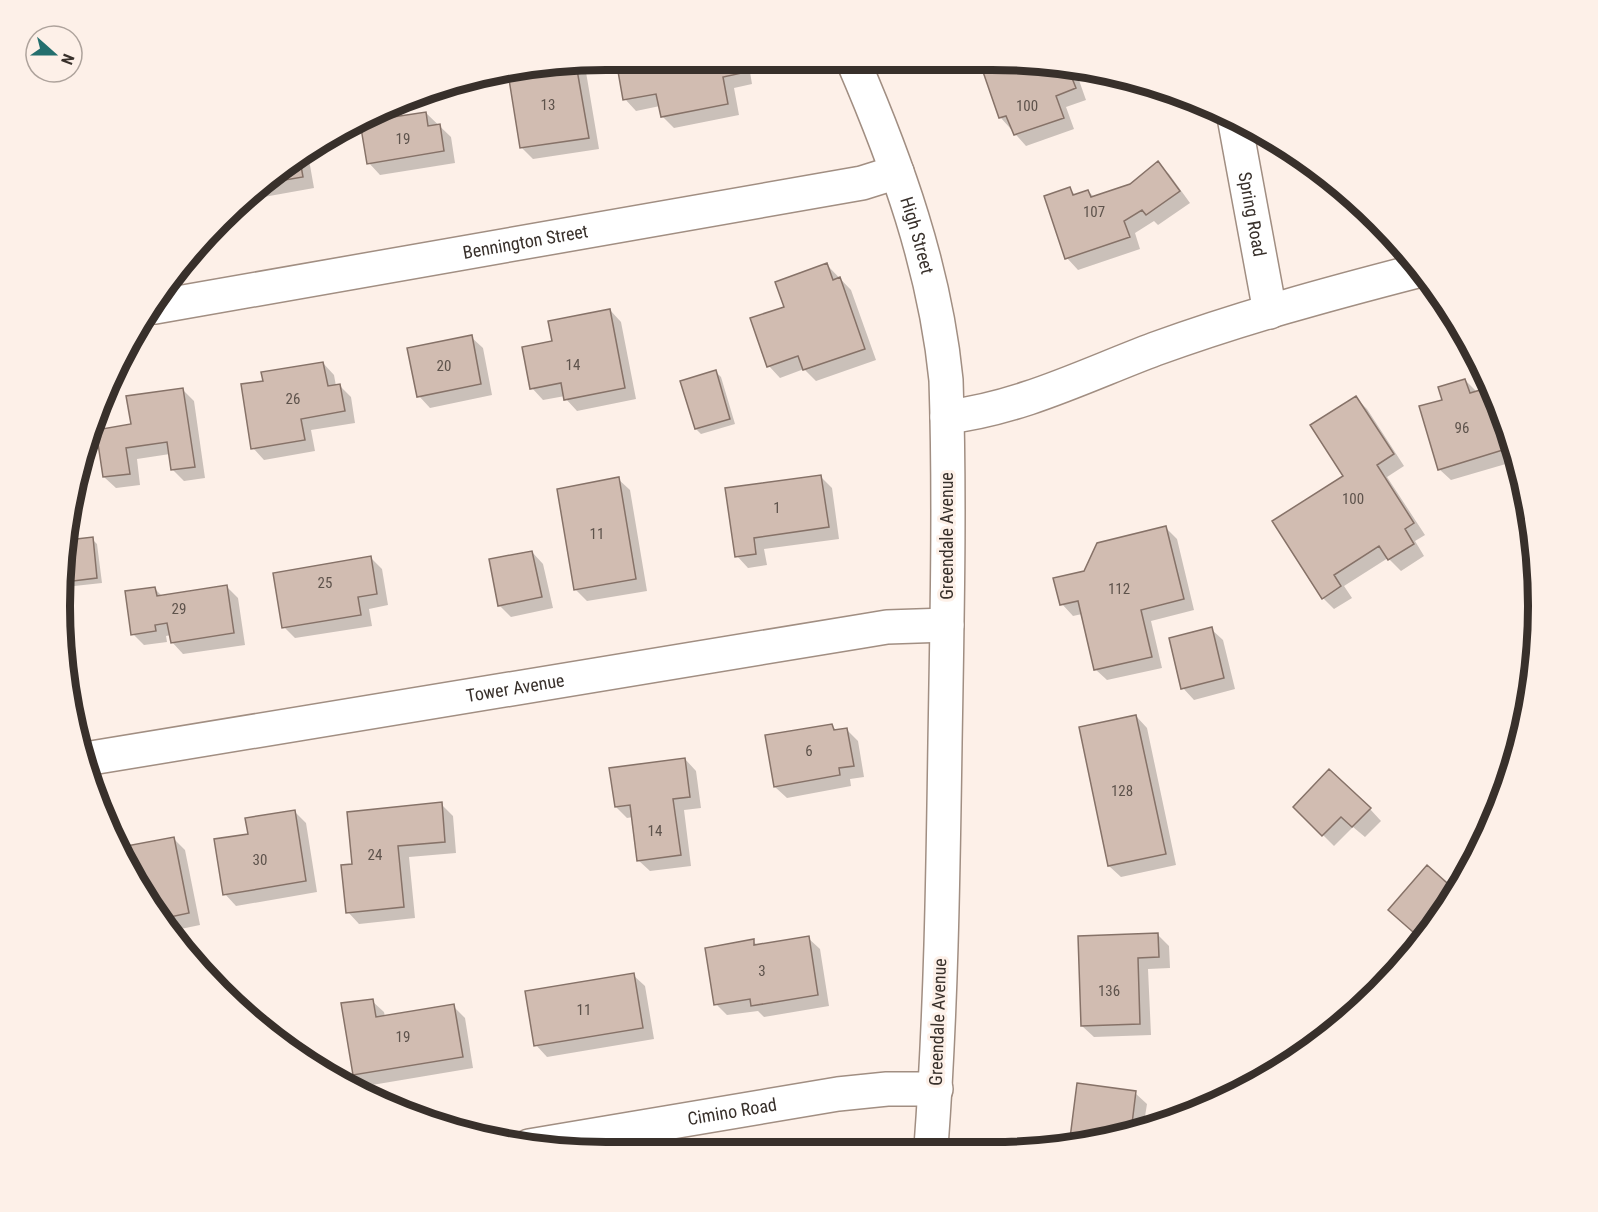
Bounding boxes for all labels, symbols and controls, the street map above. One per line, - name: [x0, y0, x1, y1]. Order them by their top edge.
- north arrow: [24, 24, 84, 84]
- text: N: [57, 51, 78, 67]
- house number: 13: [541, 96, 555, 114]
- house number: 100: [1016, 97, 1038, 115]
- house number: 19: [396, 130, 410, 148]
- street label: Spring Road: [1234, 170, 1271, 258]
- street label: High Street: [896, 194, 938, 276]
- house number: 107: [1083, 203, 1105, 221]
- street label: Bennington Street: [461, 220, 589, 263]
- house number: 14: [566, 356, 580, 374]
- house number: 20: [437, 357, 451, 375]
- house number: 26: [286, 390, 300, 408]
- house number: 96: [1455, 419, 1469, 437]
- street label: Greendale Avenue: [936, 472, 957, 600]
- house number: 100: [1342, 490, 1364, 508]
- house number: 1: [773, 499, 781, 517]
- house number: 11: [590, 525, 604, 543]
- house number: 25: [318, 574, 332, 592]
- house number: 112: [1108, 580, 1130, 598]
- house number: 29: [172, 600, 186, 618]
- street label: Tower Avenue: [465, 669, 566, 706]
- house number: 6: [805, 742, 813, 760]
- house number: 128: [1111, 782, 1133, 800]
- house number: 14: [648, 822, 662, 840]
- house number: 24: [368, 846, 382, 864]
- house number: 30: [253, 851, 267, 869]
- street label: Greendale Avenue: [925, 958, 950, 1086]
- house number: 3: [758, 962, 766, 980]
- house number: 136: [1098, 982, 1120, 1000]
- house number: 11: [577, 1001, 591, 1019]
- house number: 19: [396, 1028, 410, 1046]
- street label: Cimino Road: [686, 1093, 778, 1129]

